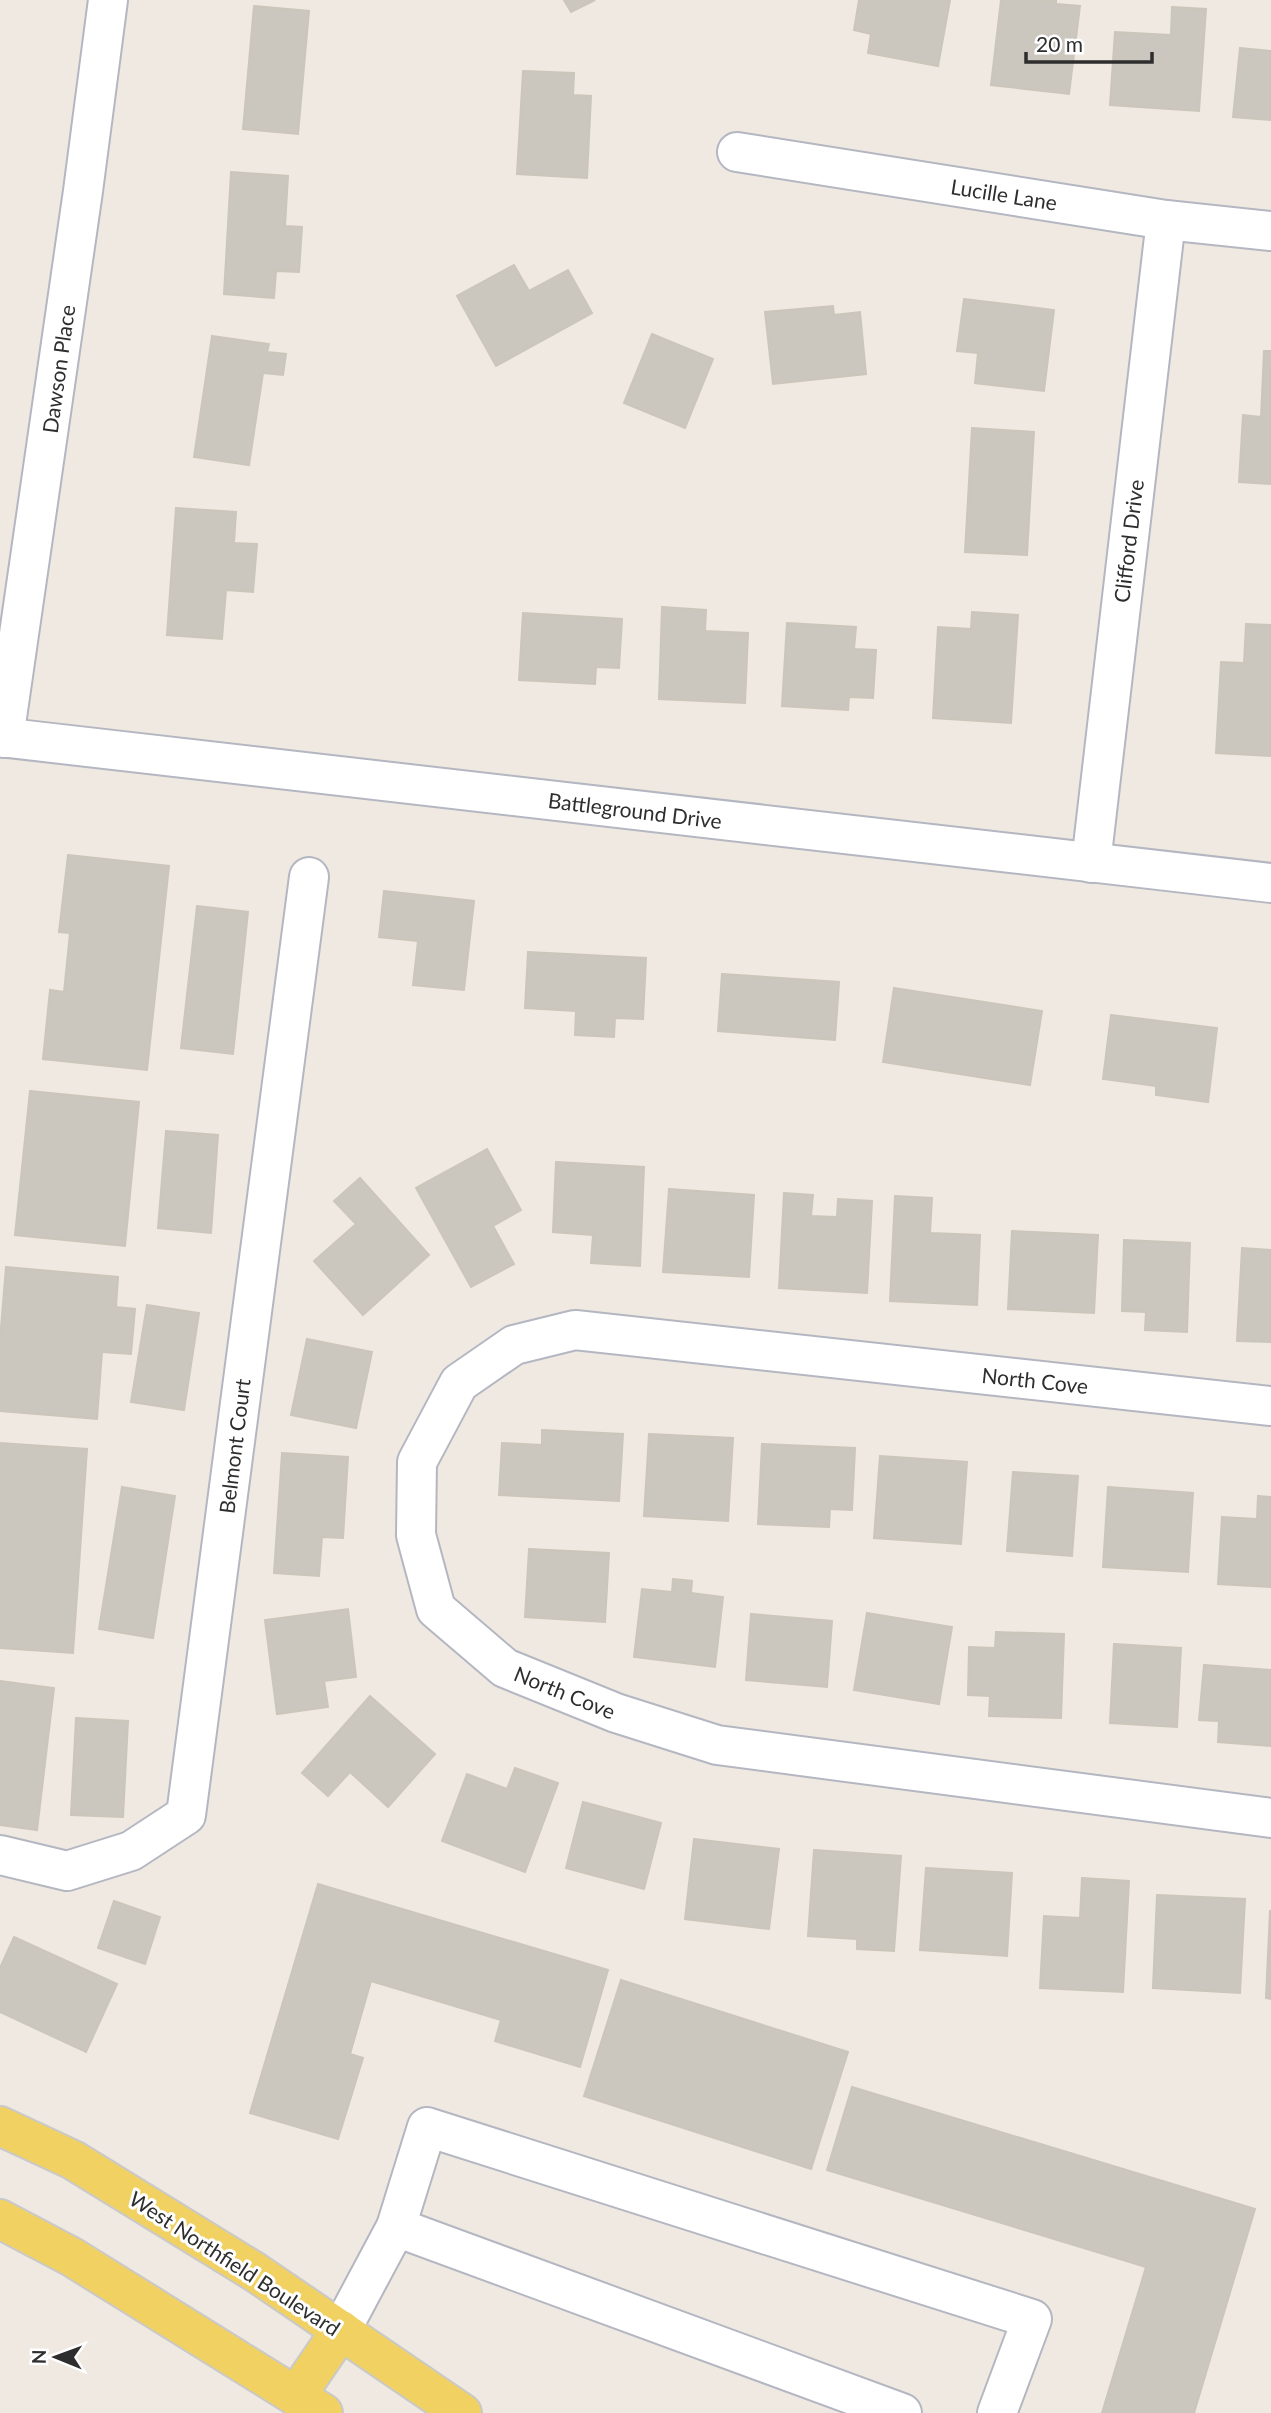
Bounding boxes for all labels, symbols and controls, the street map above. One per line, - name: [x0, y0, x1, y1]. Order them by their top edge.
- scale bar: [1026, 21, 1152, 65]
- text: 20 m: [1036, 31, 1083, 56]
- street label: Lucille Lane: [949, 173, 1059, 215]
- street label: Dawson Place: [37, 303, 79, 435]
- street label: Clifford Drive: [1108, 478, 1148, 604]
- street label: Battleground Drive: [547, 787, 723, 833]
- street label: North Cove: [981, 1362, 1089, 1398]
- street label: Belmont Court: [213, 1377, 255, 1515]
- street label: North Cove: [511, 1660, 619, 1724]
- street label: West Northfield Boulevard: [125, 2186, 345, 2340]
- north arrow: [21, 2322, 91, 2392]
- text: N: [27, 2349, 50, 2364]

